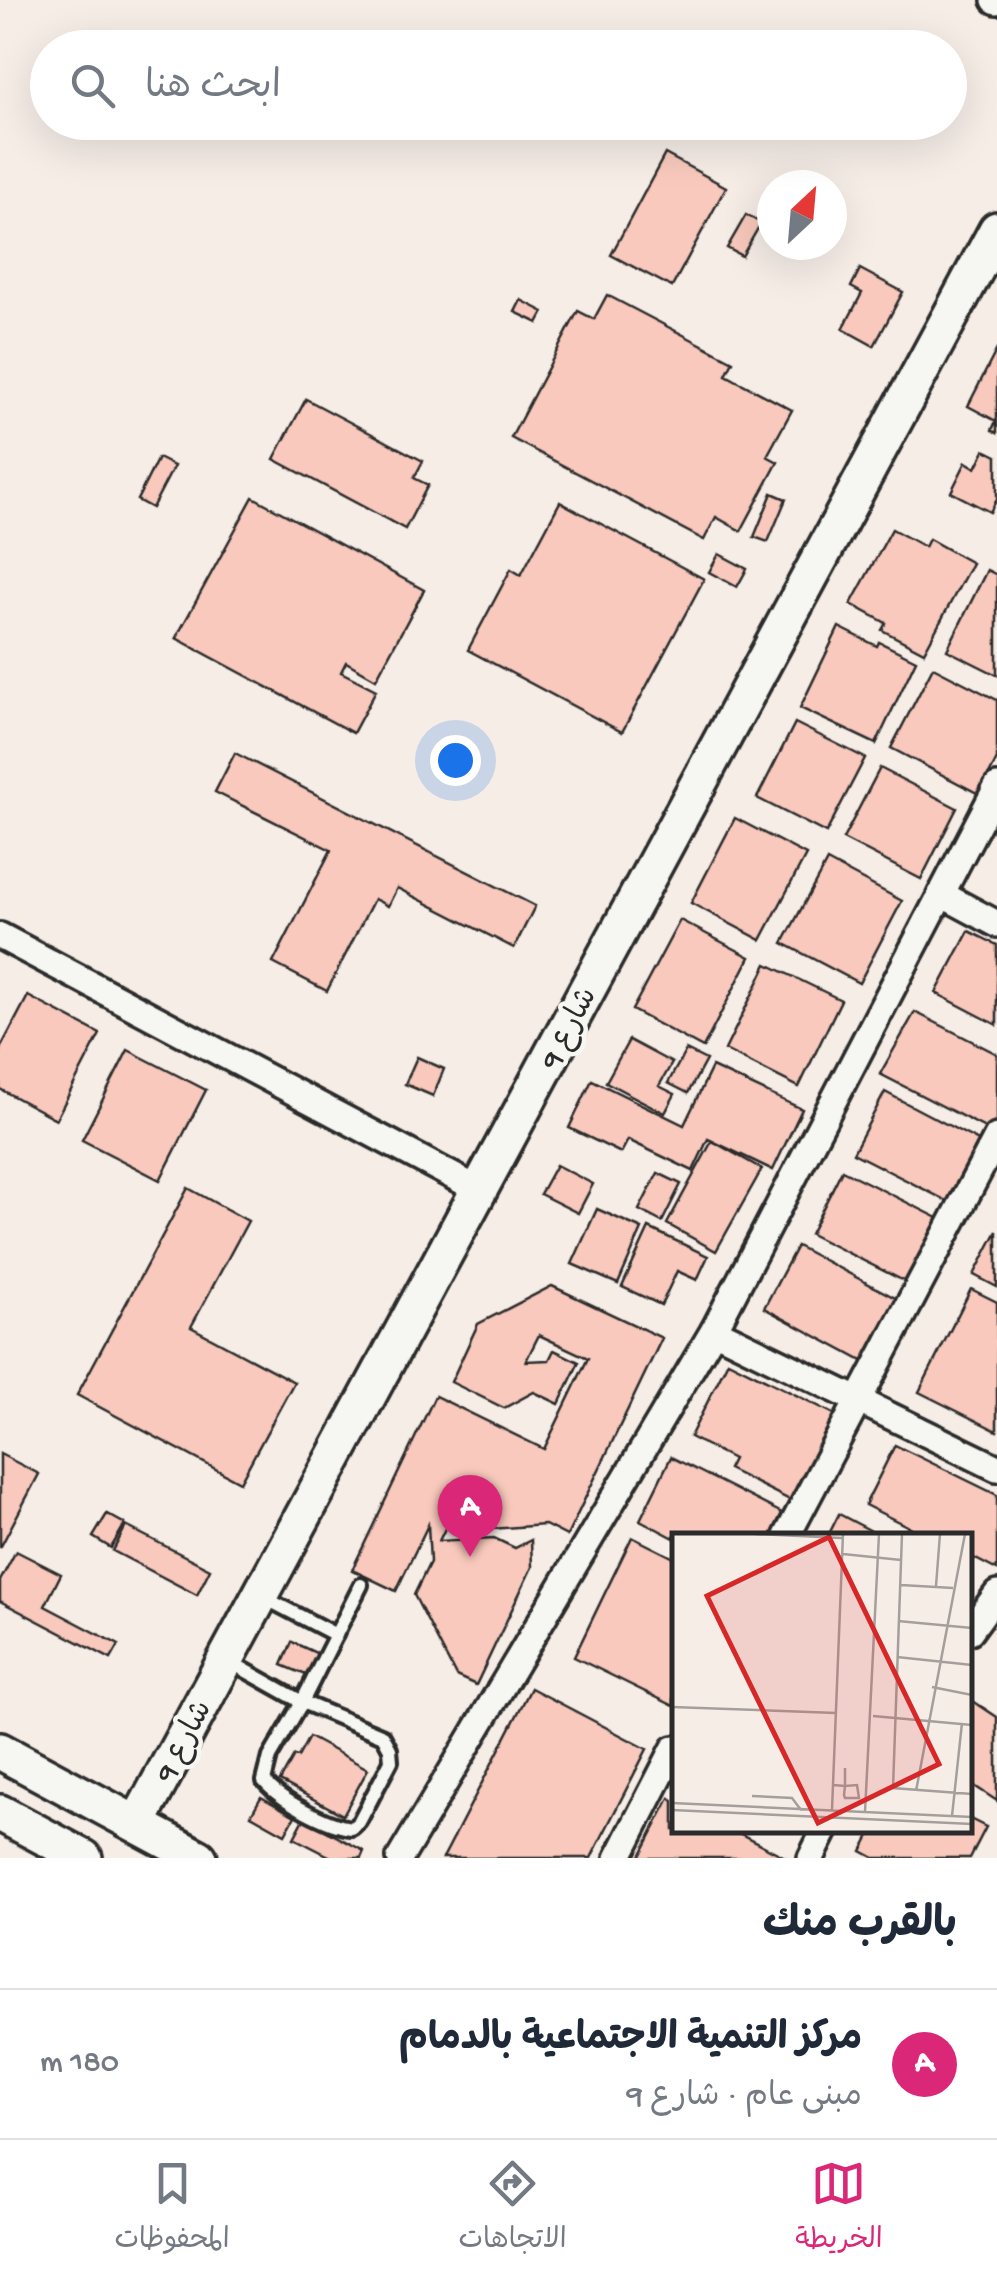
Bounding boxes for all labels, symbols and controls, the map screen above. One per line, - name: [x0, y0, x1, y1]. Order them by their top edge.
- search box: [30, 30, 967, 140]
- icon: search: [65, 58, 120, 113]
- text: ابحث هنا: [145, 67, 281, 111]
- north arrow: [757, 170, 847, 260]
- your location: [430, 735, 481, 786]
- street label: شارع 9: [535, 982, 607, 1077]
- pin: A: [438, 1474, 502, 1557]
- inset map: [672, 1533, 972, 1833]
- street label: شارع 9: [150, 1695, 222, 1790]
- text: بالقرب منك: [763, 1903, 957, 1952]
- text: مركز التنمية الاجتماعية بالدمام: [399, 2019, 862, 2063]
- text: 180 m: [40, 2045, 119, 2083]
- text: A: [915, 2045, 934, 2083]
- text: مبنى عام · شارع 9: [627, 2079, 862, 2117]
- tab: المحفوظات: [114, 2156, 230, 2262]
- tab: الاتجاهات: [458, 2156, 567, 2262]
- tab: الخريطة: [795, 2156, 883, 2262]

